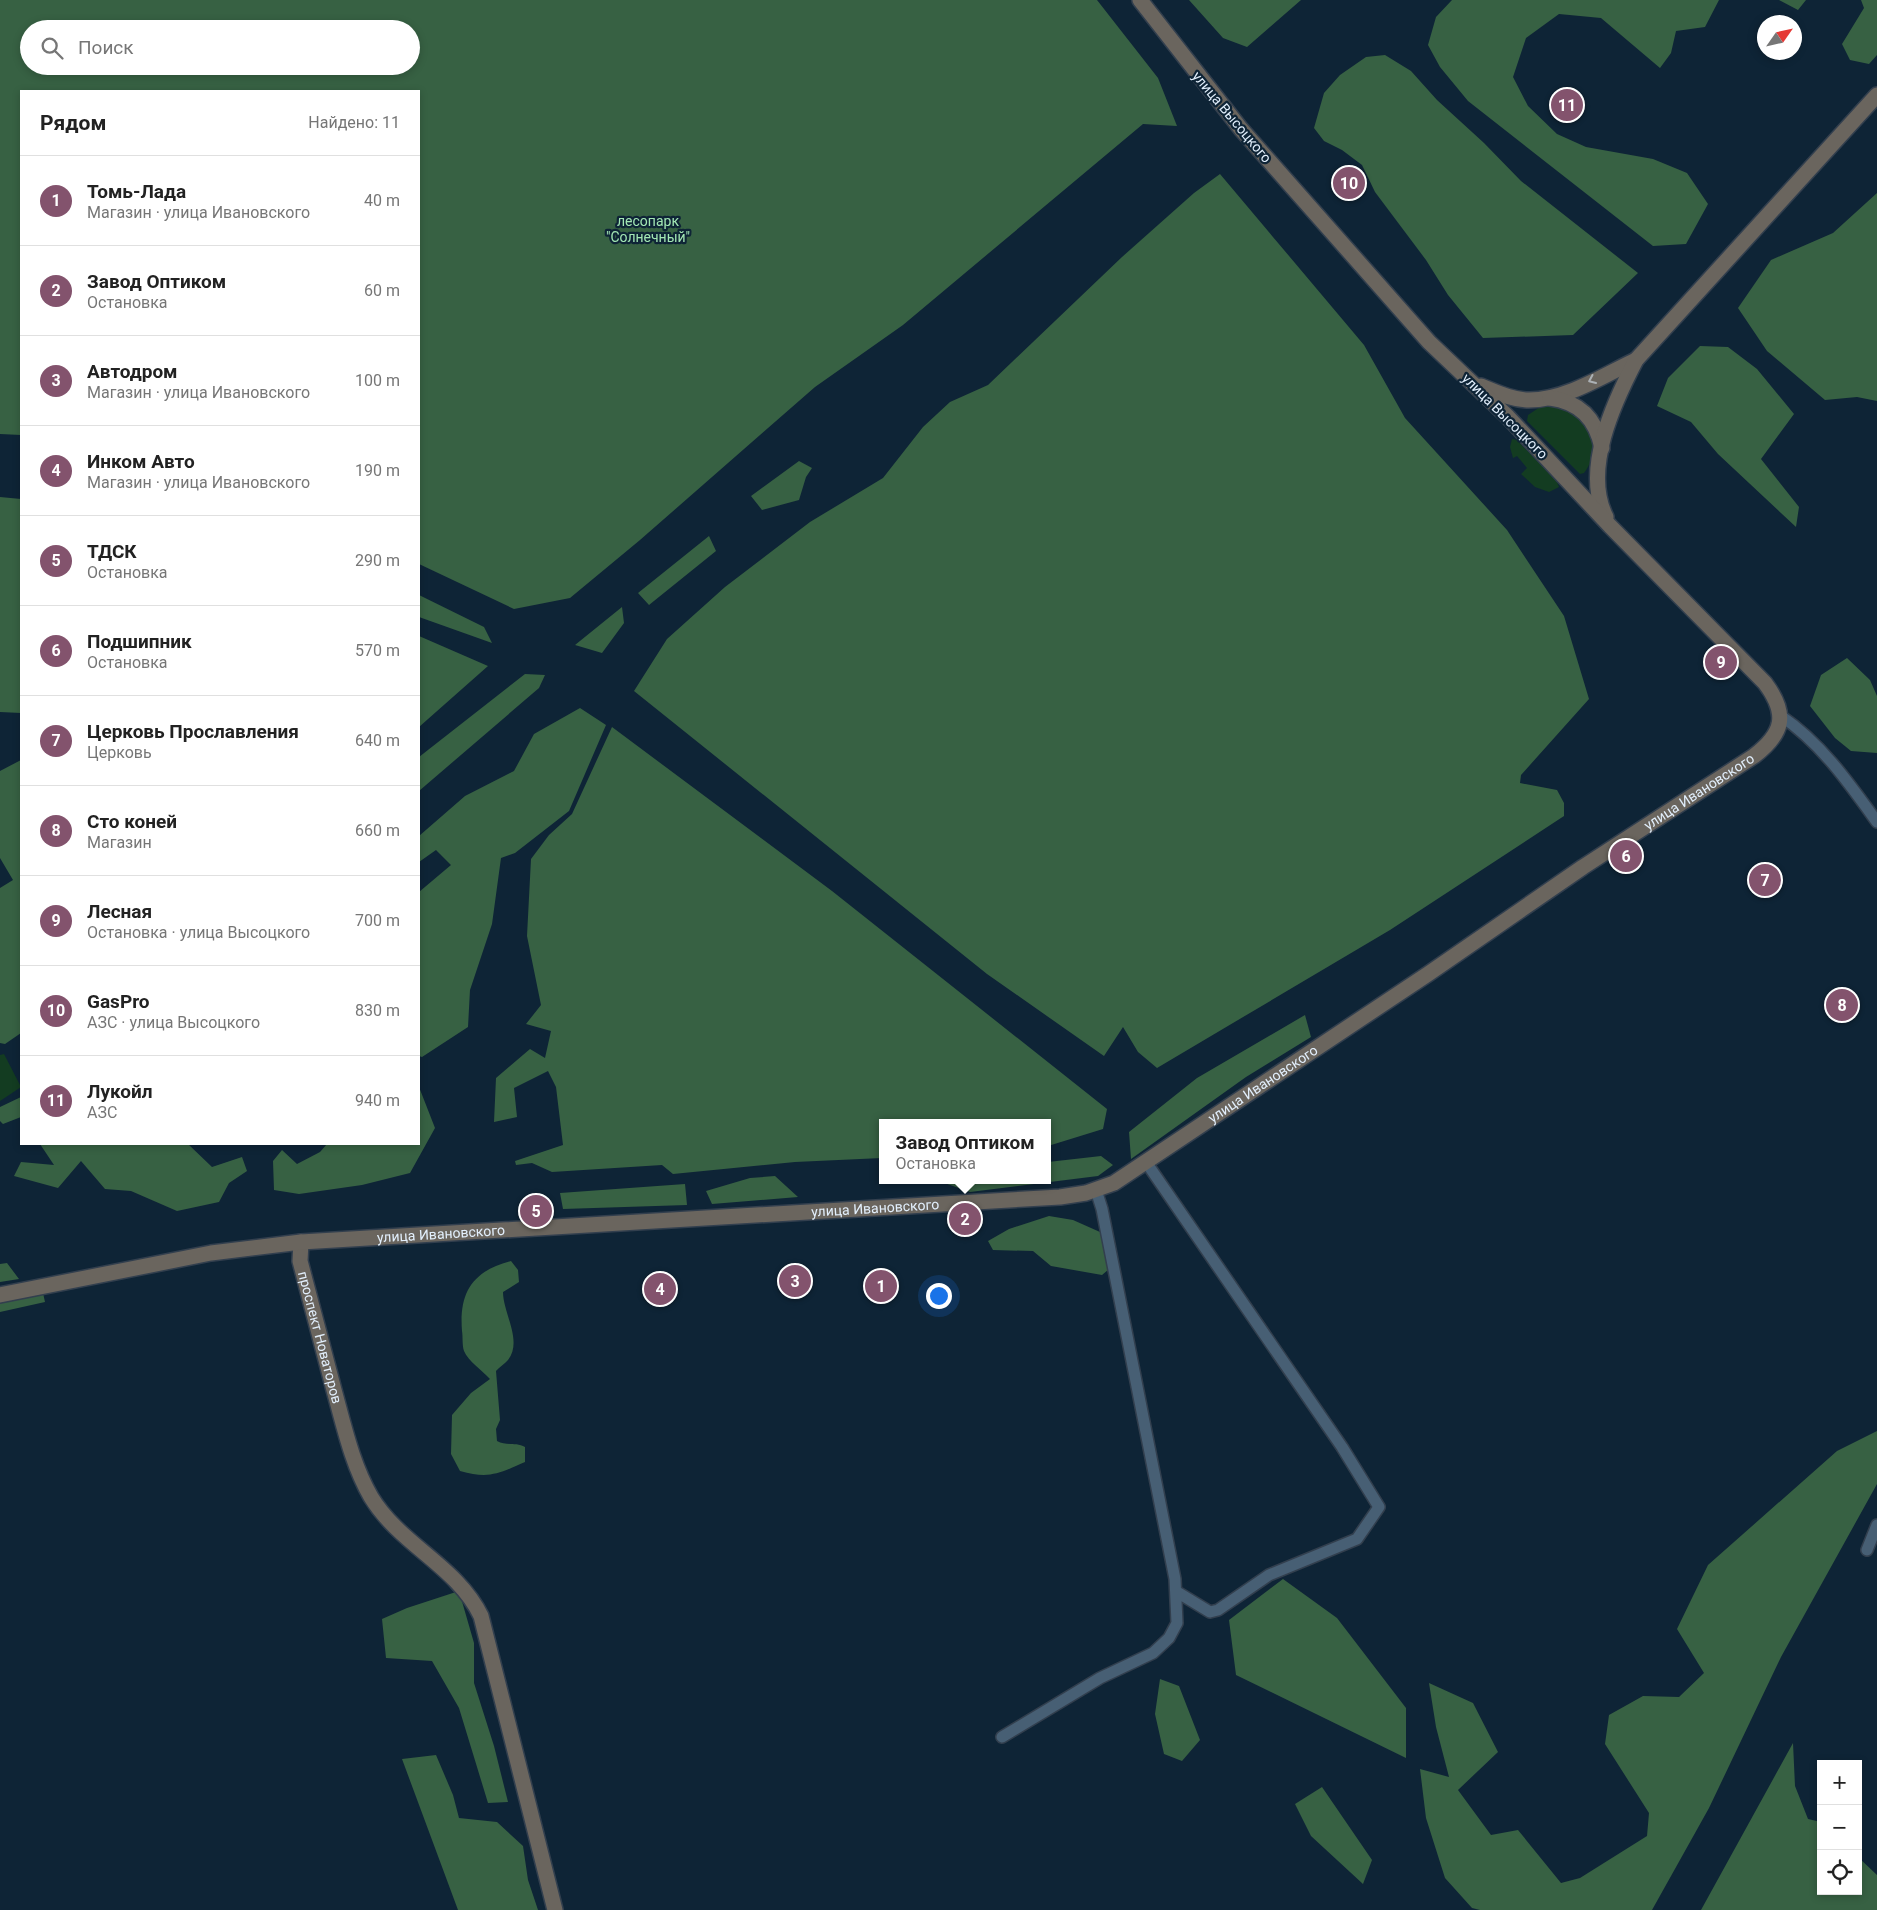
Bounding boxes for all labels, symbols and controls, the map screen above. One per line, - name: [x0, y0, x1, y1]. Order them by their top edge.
- north arrow: [1757, 15, 1802, 60]
- search box: [20, 20, 420, 75]
- icon: search: [38, 34, 66, 62]
- text: Поиск: [78, 36, 134, 59]
- street label: улица Высоцкого: [1189, 68, 1275, 166]
- pin: 11: [1551, 86, 1583, 124]
- text: Рядом: [40, 111, 106, 135]
- text: Найдено: 11: [308, 113, 400, 132]
- pin: 10: [1333, 164, 1365, 202]
- text: Томь-Лада: [87, 180, 186, 203]
- text: 1: [51, 191, 61, 210]
- text: 40 m: [364, 191, 400, 210]
- text: Магазин · улица Ивановского: [87, 203, 310, 222]
- park label: лесопарк "Солнечный": [606, 213, 690, 245]
- text: Завод Оптиком: [87, 270, 226, 293]
- text: 2: [51, 281, 61, 300]
- text: 60 m: [364, 281, 400, 300]
- text: Остановка: [87, 293, 168, 312]
- text: Автодром: [87, 360, 178, 383]
- street label: улица Высоцкого: [1459, 370, 1551, 462]
- text: 3: [51, 371, 61, 390]
- text: 100 m: [355, 371, 400, 390]
- one-way arrow: [1588, 374, 1597, 384]
- text: Магазин · улица Ивановского: [87, 383, 310, 402]
- text: Инком Авто: [87, 450, 195, 473]
- text: 4: [51, 461, 61, 480]
- text: 190 m: [355, 461, 400, 480]
- text: Магазин · улица Ивановского: [87, 473, 310, 492]
- text: ТДСК: [87, 540, 137, 563]
- text: 5: [51, 551, 61, 570]
- text: 290 m: [355, 551, 400, 570]
- text: Остановка: [87, 563, 168, 582]
- text: Подшипник: [87, 630, 192, 653]
- text: 6: [51, 641, 61, 660]
- text: 570 m: [355, 641, 400, 660]
- pin: 9: [1705, 643, 1737, 681]
- text: Остановка: [87, 653, 168, 672]
- text: Церковь Прославления: [87, 720, 299, 743]
- text: 7: [51, 731, 61, 750]
- text: 640 m: [355, 731, 400, 750]
- text: Церковь: [87, 743, 152, 762]
- street label: улица Ивановского: [1641, 750, 1757, 833]
- text: Сто коней: [87, 810, 177, 833]
- text: 8: [51, 821, 61, 840]
- text: 660 m: [355, 821, 400, 840]
- text: Магазин: [87, 833, 152, 852]
- pin: 6: [1610, 837, 1642, 875]
- pin: 7: [1749, 861, 1781, 899]
- text: Лесная: [87, 900, 152, 923]
- text: 9: [51, 911, 61, 930]
- text: 700 m: [355, 911, 400, 930]
- text: Остановка · улица Высоцкого: [87, 923, 310, 942]
- pin: 8: [1826, 986, 1858, 1024]
- text: GasPro: [87, 990, 150, 1013]
- text: 10: [47, 1001, 65, 1020]
- text: 830 m: [355, 1001, 400, 1020]
- text: АЗС · улица Высоцкого: [87, 1013, 260, 1032]
- street label: улица Ивановского: [1205, 1042, 1321, 1126]
- text: Лукойл: [87, 1080, 153, 1103]
- text: 11: [47, 1091, 65, 1110]
- text: 940 m: [355, 1091, 400, 1110]
- text: АЗС: [87, 1103, 117, 1122]
- popup: [879, 1119, 1051, 1184]
- text: Завод Оптиком: [895, 1131, 1035, 1154]
- text: Остановка: [895, 1154, 976, 1173]
- pin: 5: [520, 1192, 552, 1230]
- street label: улица Ивановского: [811, 1196, 940, 1220]
- pin: 2: [949, 1200, 981, 1238]
- street label: улица Ивановского: [377, 1222, 505, 1245]
- pin: 3: [779, 1262, 811, 1300]
- pin: 1: [865, 1267, 897, 1305]
- street label: проспект Новаторов: [295, 1269, 345, 1405]
- pin: 4: [644, 1270, 676, 1308]
- your location: [926, 1283, 952, 1309]
- map controls: [1817, 1760, 1862, 1895]
- button: +: [1817, 1760, 1862, 1805]
- button: −: [1817, 1805, 1862, 1850]
- button: locate: [1817, 1850, 1862, 1895]

